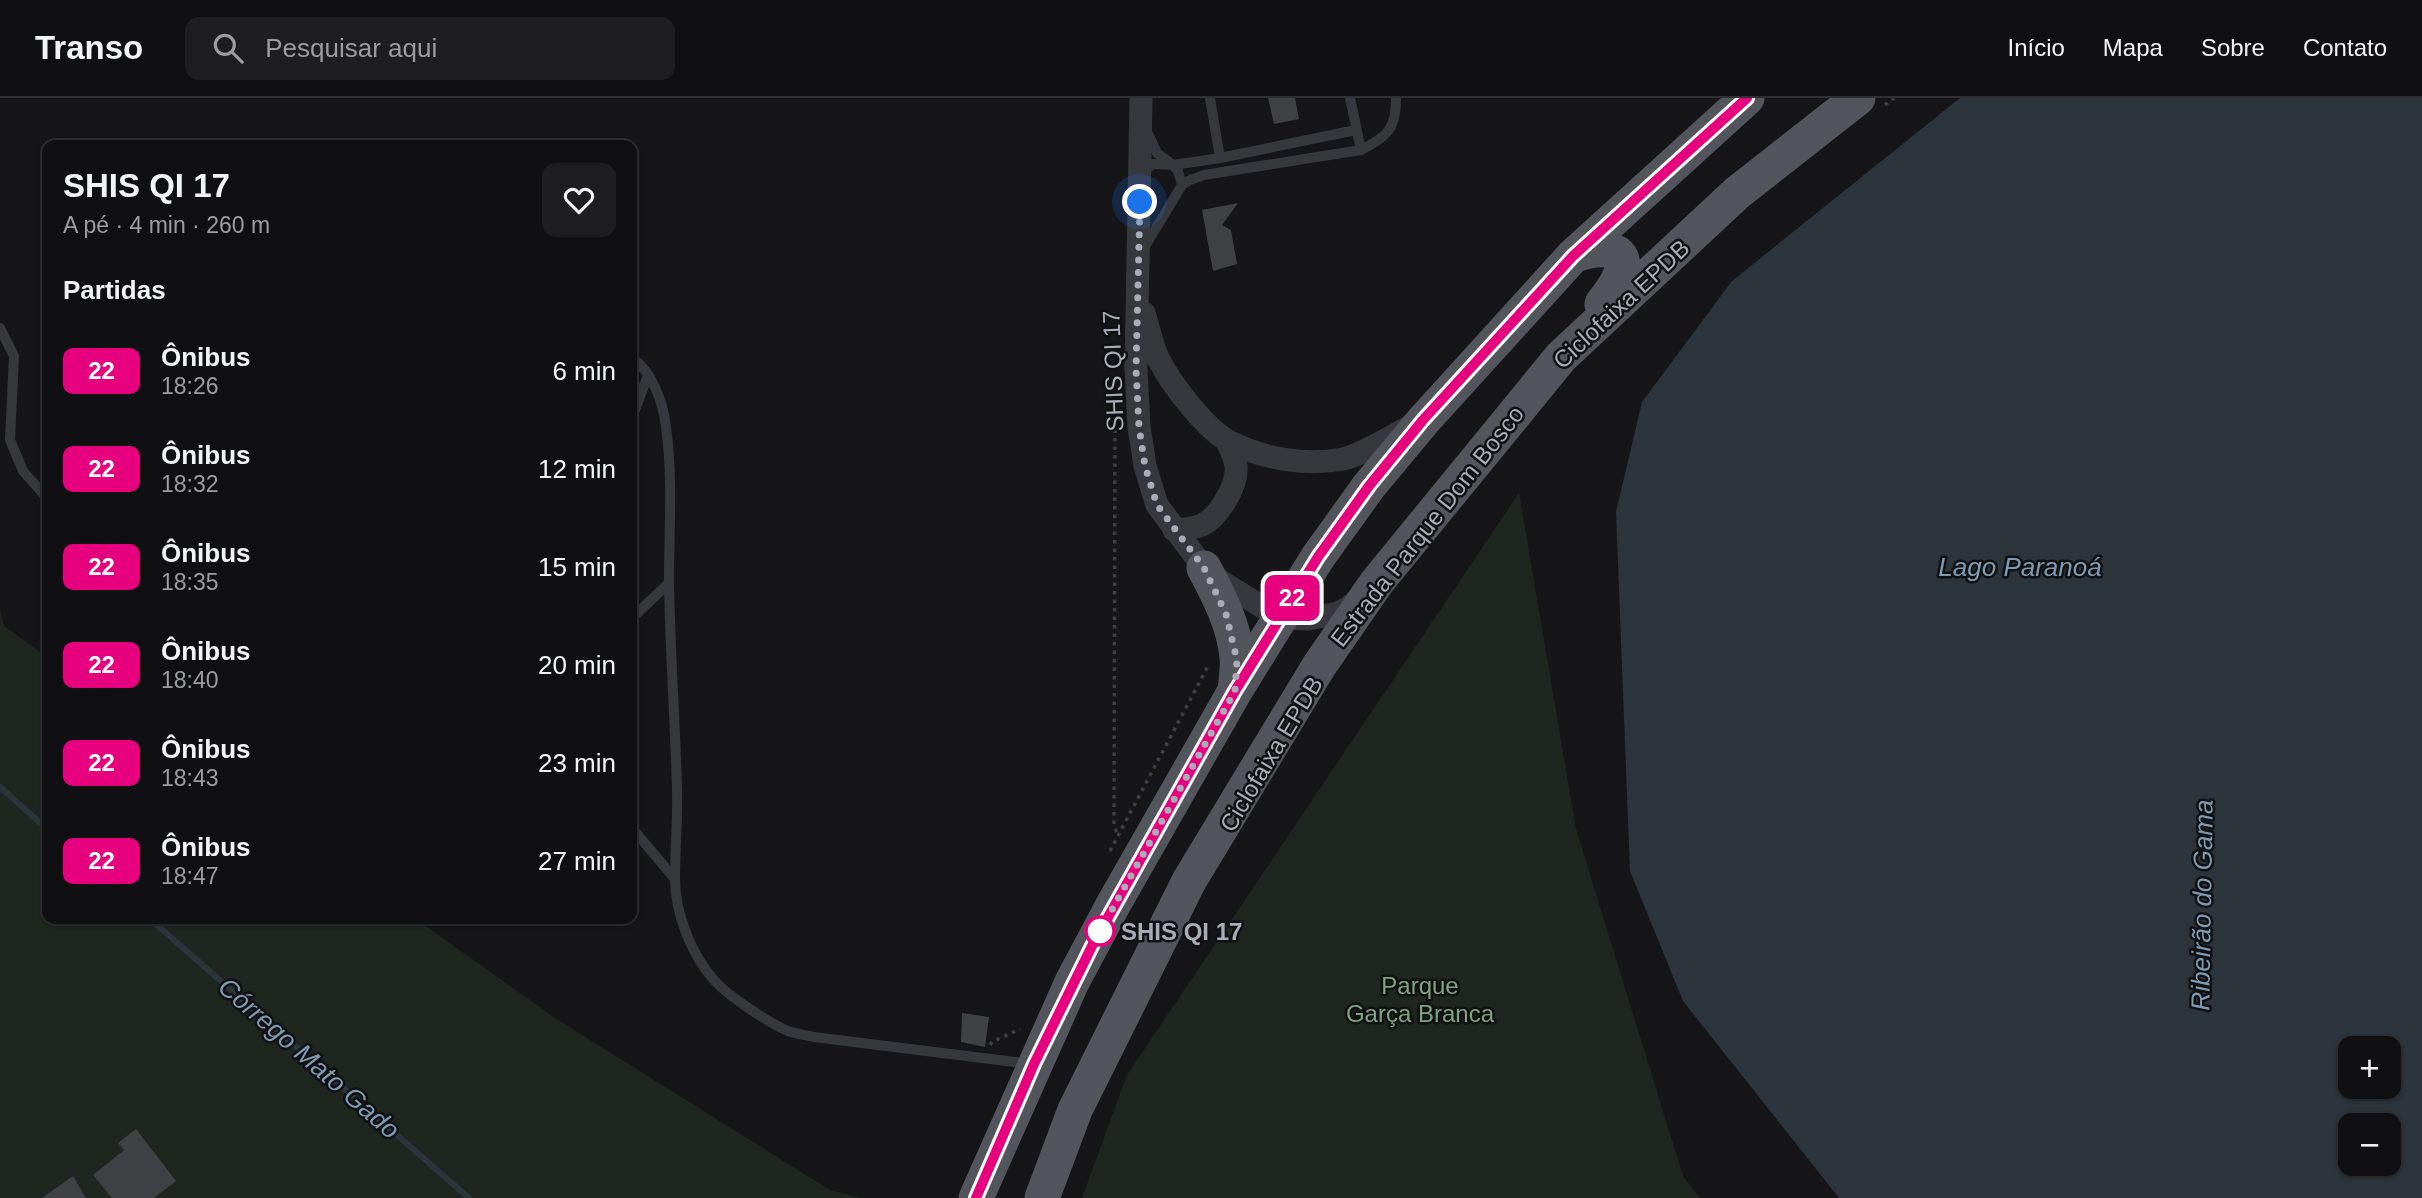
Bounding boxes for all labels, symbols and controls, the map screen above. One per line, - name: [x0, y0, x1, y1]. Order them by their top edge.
- search box: [185, 17, 675, 80]
- text: Transo: [35, 29, 143, 66]
- icon: search: [209, 29, 247, 67]
- text: Pesquisar aqui: [265, 33, 437, 63]
- text: Início: [2007, 34, 2065, 61]
- text: Mapa: [2103, 34, 2163, 61]
- text: Sobre: [2201, 34, 2265, 61]
- text: Contato: [2303, 34, 2387, 61]
- button: heart: [542, 163, 616, 237]
- text: SHIS QI 17: [63, 167, 230, 204]
- your location: [1122, 184, 1157, 219]
- text: A pé · 4 min · 260 m: [63, 212, 270, 238]
- street label: Ciclofaixa EPDB: [1547, 234, 1695, 374]
- text: Partidas: [63, 275, 166, 305]
- street label: SHIS QI 17: [1097, 310, 1129, 432]
- text: Ônibus: [161, 342, 251, 372]
- text: 6 min: [552, 356, 616, 386]
- text: 22: [88, 357, 115, 384]
- text: 18:26: [161, 373, 219, 399]
- street label: Estrada Parque Dom Bosco: [1325, 400, 1529, 652]
- text: Ônibus: [161, 440, 251, 470]
- text: 12 min: [538, 454, 616, 484]
- text: 22: [88, 455, 115, 482]
- text: 18:32: [161, 471, 219, 497]
- text: Ônibus: [161, 538, 251, 568]
- text: 15 min: [538, 552, 616, 582]
- water label: Lago Paranoá: [1938, 552, 2102, 582]
- text: 22: [88, 553, 115, 580]
- text: 18:35: [161, 569, 219, 595]
- line badge: 22: [1260, 575, 1324, 621]
- text: 22: [1279, 584, 1305, 611]
- text: Ônibus: [161, 636, 251, 666]
- text: 20 min: [538, 650, 616, 680]
- text: 22: [88, 651, 115, 678]
- text: 18:40: [161, 667, 219, 693]
- street label: Ciclofaixa EPDB: [1214, 672, 1328, 836]
- text: Ônibus: [161, 734, 251, 764]
- text: 23 min: [538, 748, 616, 778]
- text: 22: [88, 749, 115, 776]
- text: 18:43: [161, 765, 219, 791]
- water label: Ribeirão do Gama: [2185, 799, 2219, 1011]
- text: Ônibus: [161, 832, 251, 862]
- text: 27 min: [538, 846, 616, 876]
- text: 22: [88, 847, 115, 874]
- text: 18:47: [161, 863, 219, 889]
- marker: SHIS QI 17: [1085, 916, 1115, 946]
- place label: SHIS QI 17: [1121, 918, 1242, 945]
- water label: Córrego Mato Gado: [212, 971, 406, 1145]
- park label: Parque Garça Branca: [1346, 972, 1495, 1027]
- map controls: [2338, 1036, 2401, 1176]
- button: +: [2338, 1036, 2401, 1099]
- button: −: [2338, 1113, 2401, 1176]

